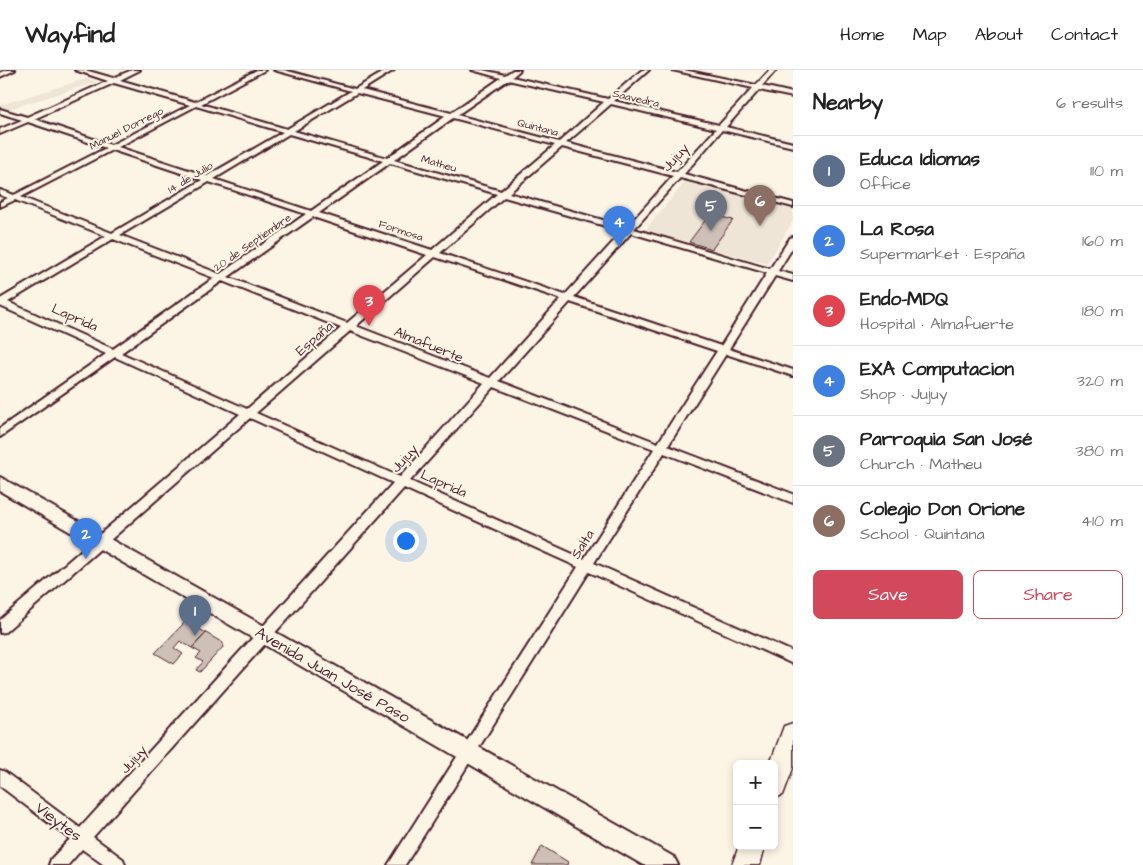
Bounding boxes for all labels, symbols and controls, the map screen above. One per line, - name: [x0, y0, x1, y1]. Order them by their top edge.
- text: Wayfind: [25, 18, 115, 52]
- text: Home: [840, 22, 885, 47]
- text: Map: [913, 22, 947, 47]
- text: About: [975, 22, 1023, 47]
- text: Contact: [1051, 22, 1118, 47]
- street label: Saavedra: [611, 86, 661, 111]
- text: Nearby: [813, 88, 883, 117]
- text: 6 results: [1056, 92, 1123, 114]
- street label: Manuel Dorrego: [87, 103, 167, 154]
- street label: Quintana: [516, 115, 560, 140]
- street label: Jujuy: [658, 139, 694, 176]
- text: Educa Idiomas: [860, 146, 980, 173]
- street label: Matheu: [419, 151, 459, 176]
- street label: 14 de Julio: [165, 158, 216, 197]
- text: 1: [828, 160, 830, 182]
- text: 110 m: [1090, 160, 1123, 182]
- text: Office: [860, 173, 911, 195]
- pin: 6: [744, 185, 776, 226]
- pin: 5: [695, 190, 727, 231]
- pin: 4: [603, 206, 635, 247]
- street label: 20 de Septiembre: [210, 210, 294, 275]
- street label: Formosa: [377, 216, 425, 245]
- text: La Rosa: [860, 216, 934, 243]
- text: 2: [824, 230, 834, 252]
- text: 160 m: [1082, 230, 1123, 252]
- text: Supermarket · España: [860, 243, 1025, 265]
- pin: 3: [353, 285, 385, 326]
- text: Endo-MDQ: [860, 286, 949, 313]
- street label: Laprida: [48, 299, 101, 337]
- text: 3: [825, 300, 833, 322]
- text: 180 m: [1082, 300, 1123, 322]
- text: Hospital · Almafuerte: [860, 313, 1014, 335]
- street label: España: [291, 317, 338, 361]
- street label: Almafuerte: [391, 322, 467, 368]
- text: EXA Computacion: [860, 356, 1014, 383]
- text: 4: [824, 370, 834, 392]
- text: 320 m: [1077, 370, 1123, 392]
- text: Shop · Jujuy: [860, 383, 948, 405]
- text: Parroquia San José: [860, 426, 1033, 453]
- street label: Jujuy: [387, 440, 423, 477]
- text: 5: [823, 440, 835, 462]
- text: 380 m: [1076, 440, 1123, 462]
- text: Church · Matheu: [860, 453, 982, 475]
- street label: Laprida: [417, 465, 470, 503]
- text: Colegio Don Orione: [860, 496, 1025, 523]
- text: 6: [824, 510, 834, 532]
- text: 410 m: [1081, 510, 1123, 532]
- pin: 2: [70, 518, 102, 559]
- text: School · Quintana: [860, 523, 985, 545]
- street label: Salta: [566, 526, 600, 563]
- your location: [393, 528, 419, 554]
- button: Save: [813, 570, 963, 619]
- button: Share: [973, 570, 1123, 619]
- pin: 1: [179, 595, 211, 636]
- street label: Avenida Juan José Paso: [251, 621, 414, 728]
- street label: Jujuy: [116, 741, 152, 778]
- map controls: [733, 760, 778, 850]
- button: +: [733, 760, 778, 805]
- street label: Vieytes: [30, 797, 86, 847]
- button: −: [733, 805, 778, 850]

